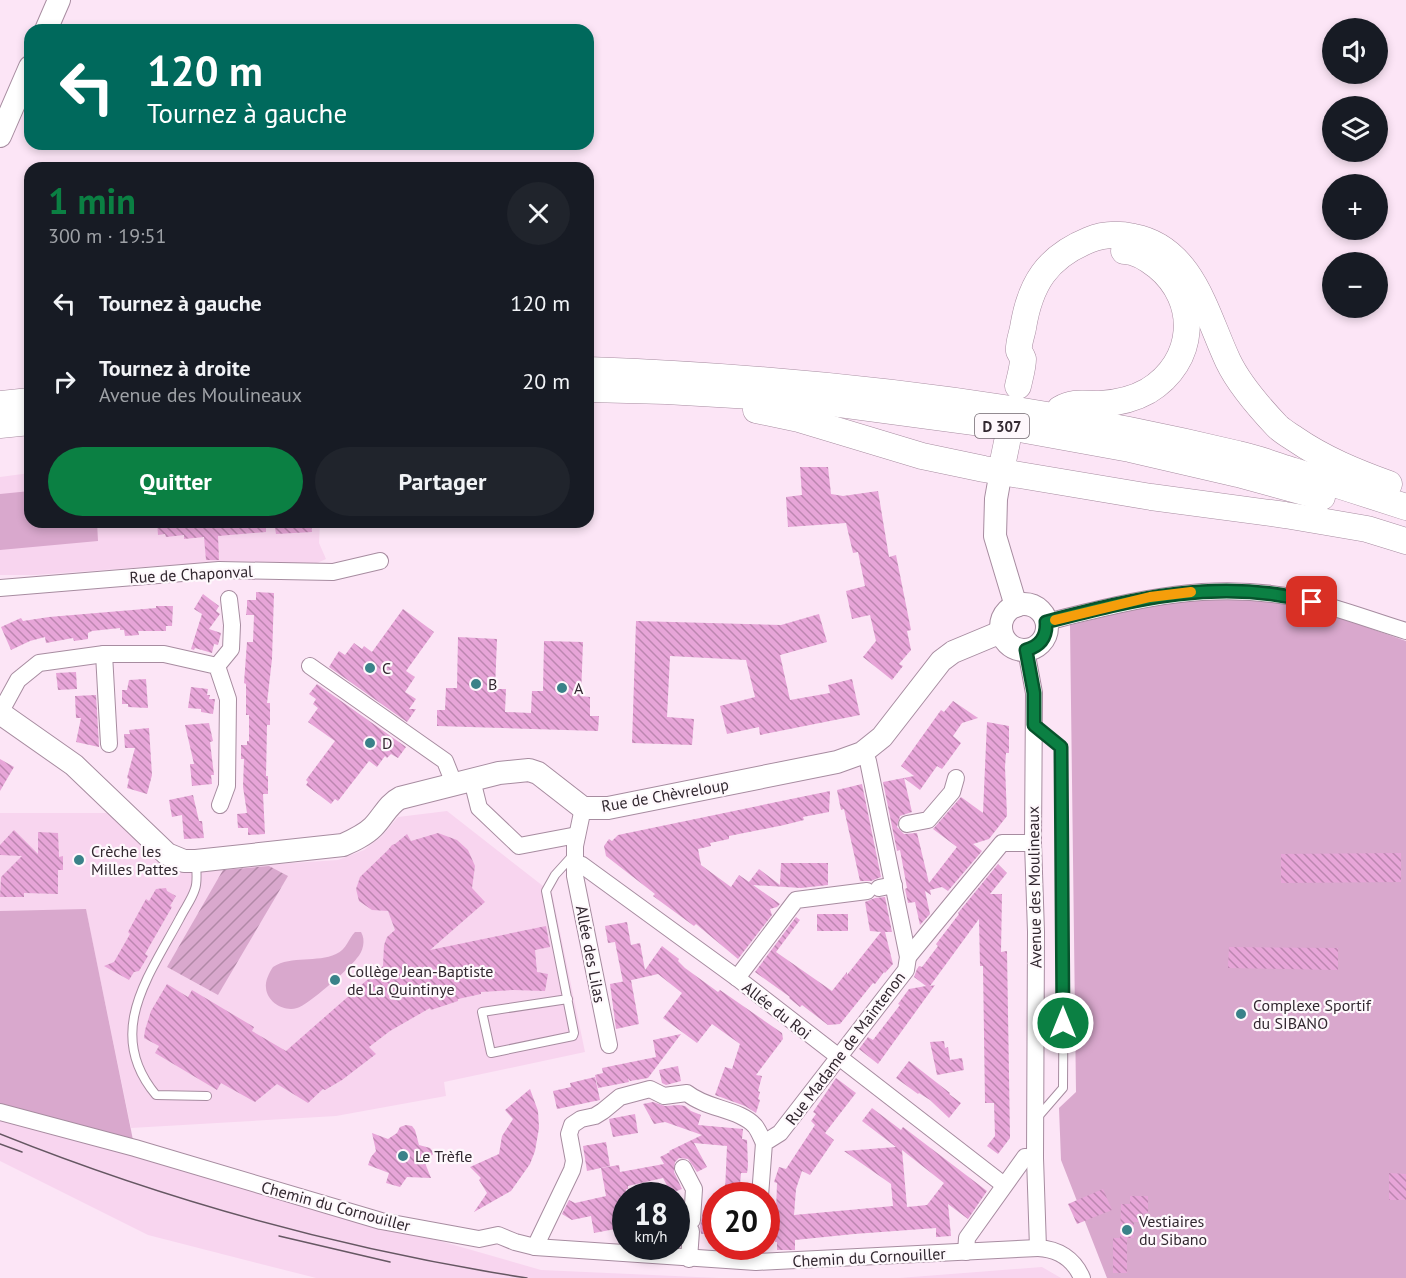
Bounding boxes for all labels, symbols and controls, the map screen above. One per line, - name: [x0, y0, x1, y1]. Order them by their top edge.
- map controls: [1322, 18, 1388, 318]
- button: sound: [1322, 18, 1388, 84]
- text: 120 m: [147, 43, 263, 98]
- icon: left: [48, 48, 126, 126]
- text: Tournez à gauche: [147, 96, 347, 130]
- button: layers: [1322, 96, 1388, 162]
- button: +: [1322, 174, 1388, 240]
- text: 1 min: [48, 177, 136, 224]
- button: close: [507, 182, 570, 245]
- text: 300 m · 19:51: [48, 223, 166, 249]
- button: −: [1322, 252, 1388, 318]
- icon: left: [48, 287, 81, 320]
- text: Tournez à gauche: [99, 289, 262, 317]
- text: 120 m: [510, 289, 570, 317]
- text: Tournez à droite: [99, 354, 251, 382]
- icon: right: [48, 365, 81, 398]
- text: 20 m: [522, 367, 570, 395]
- text: Avenue des Moulineaux: [99, 382, 302, 408]
- road number: D 307: [975, 414, 1029, 438]
- button: Quitter: [48, 447, 303, 516]
- button: Partager: [315, 447, 570, 516]
- street label: Rue de Chaponval: [129, 561, 254, 587]
- pin: [1286, 576, 1337, 627]
- icon: arrive: [1295, 585, 1328, 618]
- place label: C: [382, 658, 391, 678]
- marker: C: [363, 661, 377, 675]
- place label: B: [488, 674, 497, 694]
- marker: B: [469, 677, 483, 691]
- place label: A: [574, 678, 584, 698]
- marker: A: [555, 681, 569, 695]
- place label: D: [382, 733, 392, 753]
- marker: D: [363, 736, 377, 750]
- street label: Rue de Chèvreloup: [600, 774, 730, 816]
- street label: Avenue des Moulineaux: [1023, 806, 1045, 968]
- place label: Crèche les Milles Pattes: [91, 841, 179, 879]
- marker: Crèche les Milles Pattes: [72, 853, 86, 867]
- street label: Allée des Lilas: [572, 904, 610, 1005]
- place label: Collège Jean-Baptiste de La Quintinye: [347, 961, 493, 999]
- street label: Rue Madame de Maintenon: [781, 967, 909, 1129]
- marker: Collège Jean-Baptiste de La Quintinye: [328, 973, 342, 987]
- street label: Allée du Roi: [738, 977, 816, 1043]
- position arrow: [1031, 991, 1095, 1055]
- place label: Complexe Sportif du SIBANO: [1253, 995, 1372, 1033]
- marker: Complexe Sportif du SIBANO: [1234, 1007, 1248, 1021]
- place label: Le Trèfle: [415, 1146, 472, 1166]
- marker: Le Trèfle: [396, 1149, 410, 1163]
- street label: Chemin du Cornouiller: [259, 1176, 413, 1236]
- speed limit sign: 20: [702, 1182, 780, 1260]
- text: 18: [634, 1194, 668, 1233]
- place label: Vestiaires du Sibano: [1138, 1211, 1207, 1249]
- marker: Vestiaires du Sibano: [1120, 1223, 1134, 1237]
- text: km/h: [635, 1227, 667, 1246]
- street label: Chemin du Cornouiller: [792, 1243, 947, 1271]

